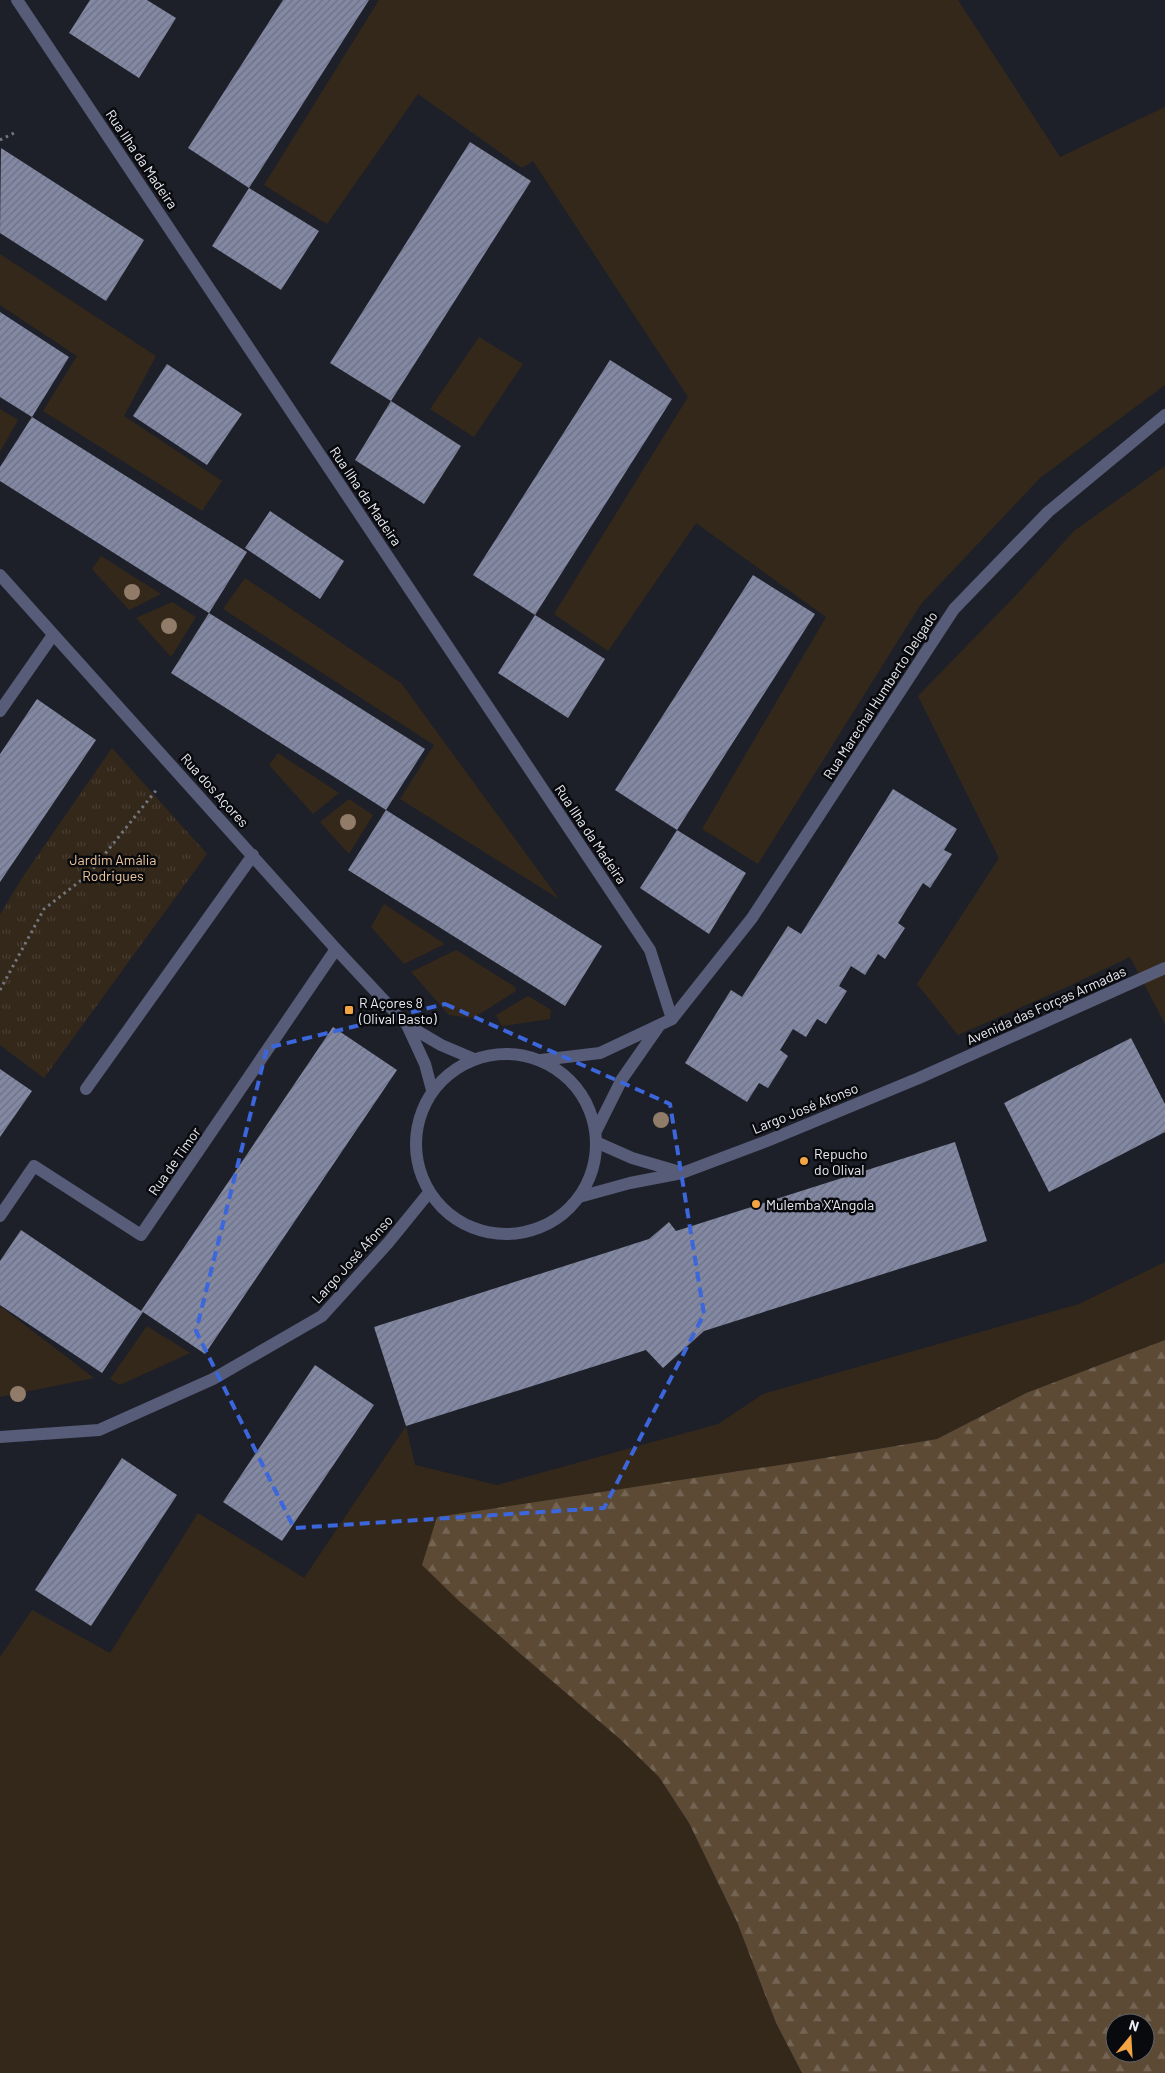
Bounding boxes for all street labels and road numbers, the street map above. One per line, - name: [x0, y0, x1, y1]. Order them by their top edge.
- street label: Rua Ilha da Madeira: [103, 106, 181, 212]
- street label: Rua Ilha da Madeira: [327, 443, 405, 549]
- street label: Rua Marechal Humberto Delgado: [819, 608, 941, 782]
- street label: Rua dos Açores: [178, 750, 253, 830]
- street label: Rua Ilha da Madeira: [552, 781, 630, 887]
- street label: Avenida das Forças Armadas: [964, 962, 1129, 1048]
- street label: Largo José Afonso: [749, 1079, 861, 1137]
- street label: Rua de Timor: [144, 1124, 204, 1198]
- street label: Largo José Afonso: [308, 1211, 396, 1307]

